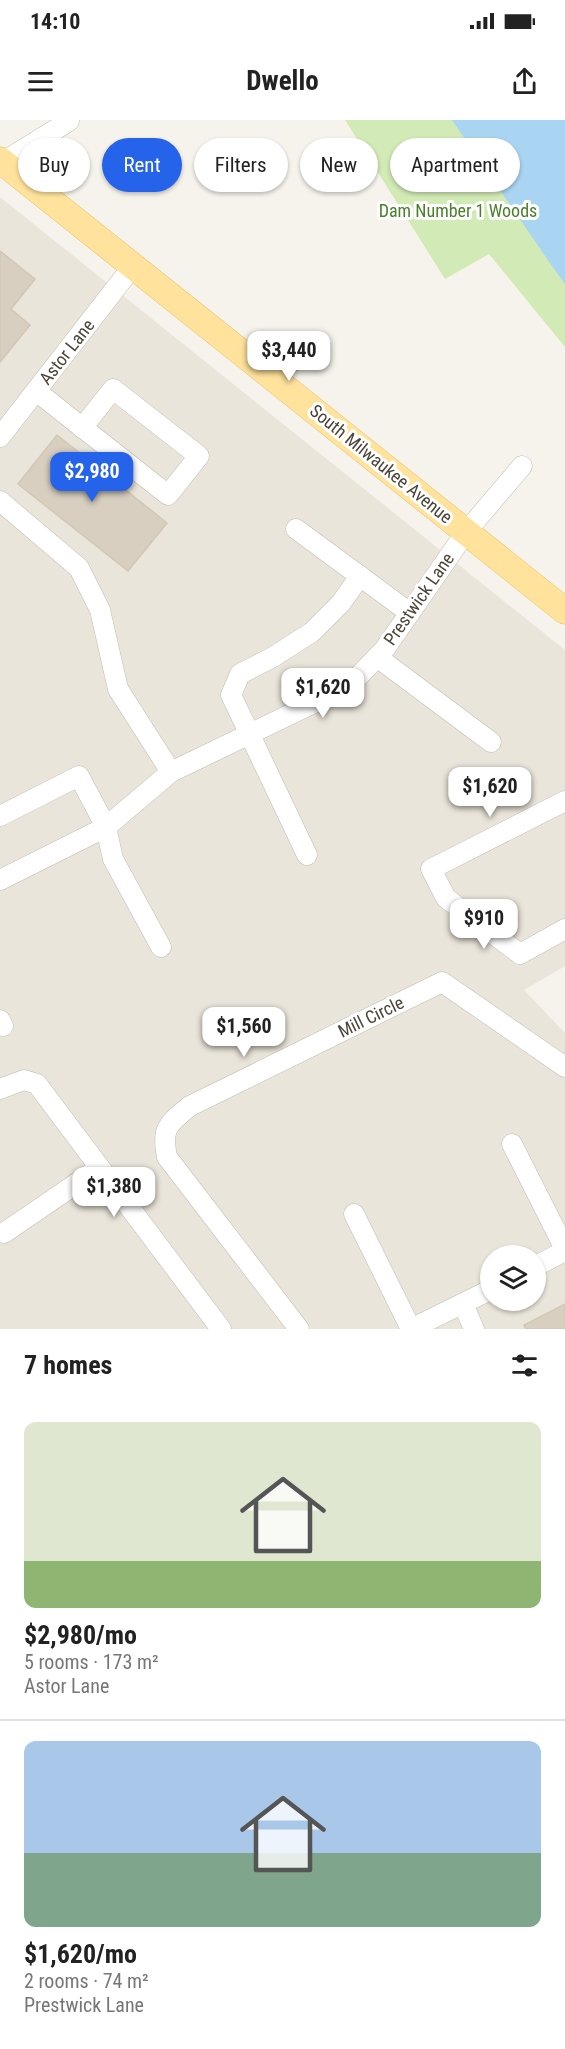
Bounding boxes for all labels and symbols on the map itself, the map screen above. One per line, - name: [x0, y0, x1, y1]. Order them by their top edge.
- park label: Dam Number 1 Woods: [379, 200, 537, 221]
- street label: Astor Lane: [35, 315, 99, 388]
- pin: $3,440: [240, 331, 338, 382]
- street label: South Milwaukee Avenue: [306, 400, 457, 527]
- pin: $2,980: [43, 452, 141, 503]
- street label: Prestwick Lane: [379, 548, 458, 649]
- pin: $1,620: [274, 668, 372, 719]
- pin: $1,620: [441, 767, 539, 818]
- pin: $910: [448, 899, 520, 950]
- street label: Mill Circle: [334, 992, 407, 1041]
- pin: $1,560: [195, 1007, 293, 1058]
- pin: $1,380: [65, 1167, 163, 1218]

